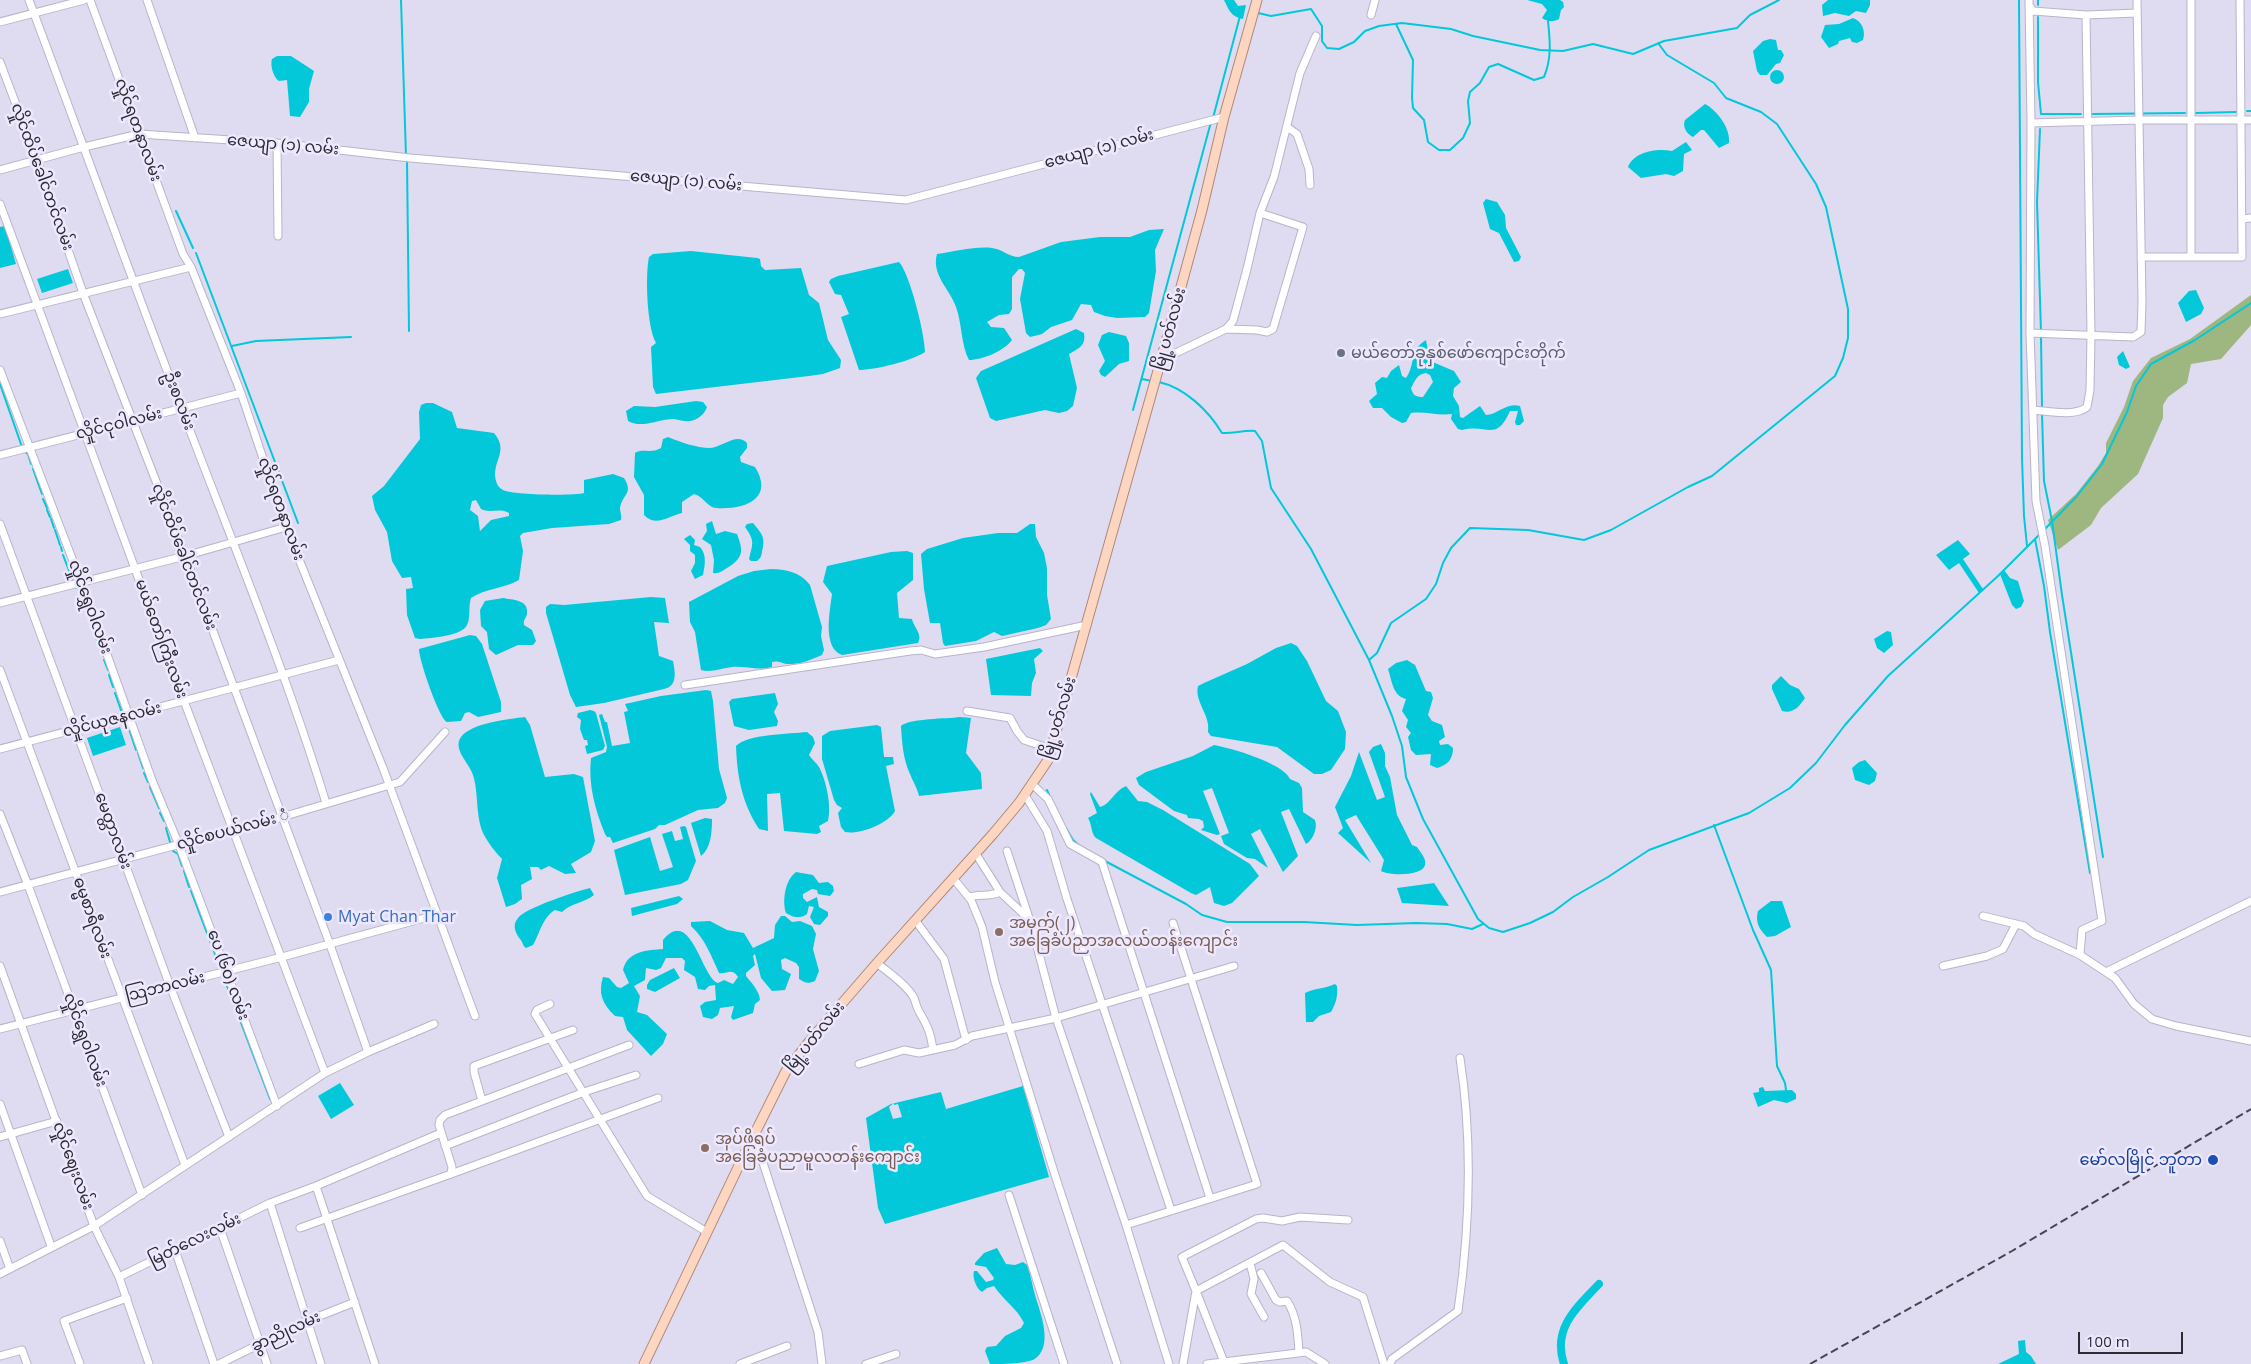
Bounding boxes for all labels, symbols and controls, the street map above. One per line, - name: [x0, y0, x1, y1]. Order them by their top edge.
- street label: လှိုင်ရတနာလမ်း: [110, 76, 166, 184]
- street label: လှိုင်ထိပ်ခေါင်တင်လမ်း: [6, 101, 78, 253]
- street label: ဇေယျာ (၁) လမ်း: [1042, 125, 1156, 173]
- street label: ဇေယျာ (၁) လမ်း: [226, 131, 340, 159]
- street label: ဇေယျာ (၁) လမ်း: [629, 167, 743, 195]
- street label: မြို့ပတ်လမ်း: [1150, 285, 1190, 373]
- place label: မယ်တော်ခုနှစ်ဖော်ကျောင်းတိုက်: [1351, 343, 1566, 363]
- marker: မယ်တော်ခုနှစ်ဖော်ကျောင်းတိုက်: [1335, 347, 1347, 359]
- street label: ဦးစလမ်း: [159, 369, 199, 433]
- street label: လှိုင်ငုဝါလမ်း: [74, 404, 164, 444]
- street label: လှိုင်ရတနာလမ်း: [253, 455, 309, 563]
- street label: လှိုင်ထိပ်ခေါင်တင်လမ်း: [147, 481, 221, 633]
- street label: လှိုင်ရွှေဝါလမ်း: [64, 557, 116, 657]
- street label: မယ်တော်ကြီးလမ်း: [131, 577, 191, 701]
- street label: မြို့ပတ်လမ်း: [1037, 674, 1081, 762]
- street label: လှိုင်ယုဇနလမ်း: [61, 698, 163, 742]
- street label: မေတ္တာလမ်း: [90, 790, 136, 872]
- street label: လှိုင်စပယ်လမ်း ံ: [174, 806, 292, 854]
- street label: ဓမ္မစာရီလမ်း: [68, 875, 116, 961]
- place label: Myat Chan Thar: [338, 907, 456, 927]
- marker: Myat Chan Thar: [322, 911, 334, 923]
- place label: အမှတ်(၂) အခြေခံပညာအလယ်တန်းကျောင်း: [1009, 913, 1238, 951]
- marker: အမှတ်(၂) အခြေခံပညာအလယ်တန်းကျောင်း: [993, 926, 1005, 938]
- street label: ပေ (၆၀) လမ်း: [203, 927, 253, 1023]
- street label: သြဘာလမ်း: [123, 968, 207, 1006]
- street label: လှိုင်ရွှေဝါလမ်း: [59, 990, 111, 1090]
- street label: မြို့ပတ်လမ်း: [781, 998, 849, 1076]
- street label: လှိုင်ဈေးလမ်း: [48, 1119, 98, 1213]
- place label: အုပ်ဖိုရပ် အခြေခံပညာမူလတန်းကျောင်း: [715, 1129, 920, 1167]
- marker: အုပ်ဖိုရပ် အခြေခံပညာမူလတန်းကျောင်း: [699, 1142, 711, 1154]
- place label: မော်လမြိုင် ဘူတာ: [2080, 1150, 2202, 1170]
- marker: မော်လမြိုင် ဘူတာ: [2206, 1153, 2220, 1167]
- street label: မြတ်လေးလမ်း: [146, 1209, 244, 1271]
- street label: ခွာညိုလမ်း: [248, 1308, 324, 1356]
- scale bar: [2081, 1322, 2186, 1354]
- text: 100 m: [2086, 1331, 2130, 1351]

